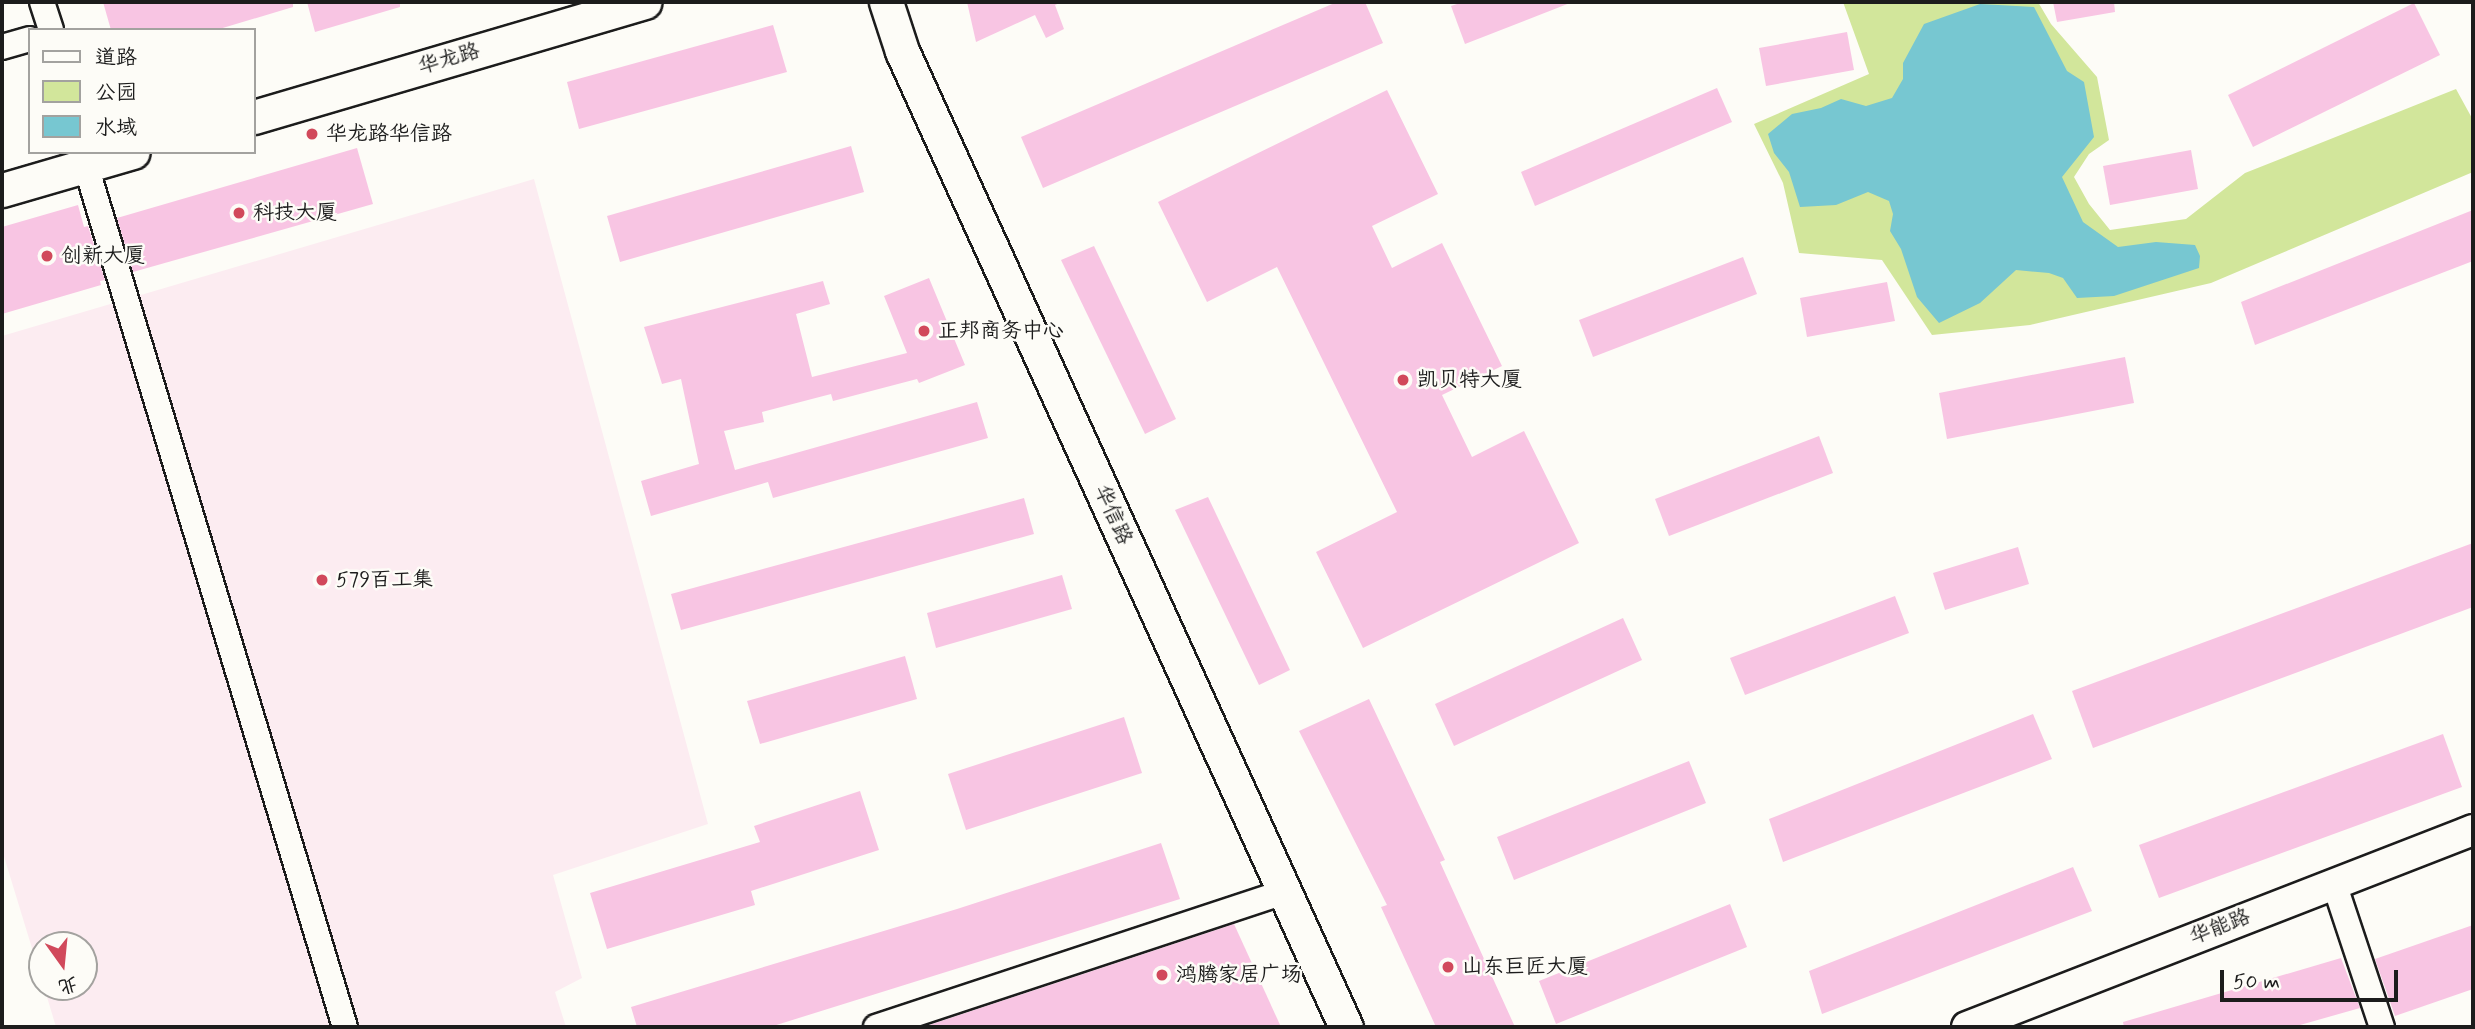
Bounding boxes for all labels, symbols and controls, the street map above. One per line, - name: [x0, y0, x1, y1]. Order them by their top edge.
- legend: [28, 28, 256, 154]
- street label: 华龙路: [415, 38, 483, 80]
- text: 道路: [95, 44, 137, 72]
- text: 公园: [95, 79, 137, 107]
- text: 水域: [95, 114, 137, 142]
- place label: 华龙路华信路: [326, 121, 452, 147]
- marker: 华龙路华信路: [304, 126, 320, 142]
- place label: 科技大厦: [253, 200, 337, 226]
- marker: 科技大厦: [231, 205, 247, 221]
- place label: 创新大厦: [61, 243, 145, 269]
- marker: 创新大厦: [39, 248, 55, 264]
- place label: 正邦商务中心: [938, 318, 1064, 344]
- marker: 正邦商务中心: [916, 323, 932, 339]
- place label: 凯贝特大厦: [1417, 367, 1522, 393]
- marker: 凯贝特大厦: [1395, 372, 1411, 388]
- street label: 华信路: [1089, 481, 1137, 549]
- place label: 579百工集: [336, 567, 433, 593]
- marker: 579百工集: [314, 572, 330, 588]
- street label: 华能路: [2186, 904, 2254, 950]
- north arrow: [28, 931, 98, 1001]
- place label: 山东巨匠大厦: [1462, 954, 1588, 980]
- scale bar: [2223, 956, 2402, 1000]
- marker: 山东巨匠大厦: [1440, 959, 1456, 975]
- place label: 鸿腾家居广场: [1176, 962, 1302, 988]
- marker: 鸿腾家居广场: [1154, 967, 1170, 983]
- text: 50 m: [2233, 968, 2280, 996]
- text: 北: [56, 970, 80, 999]

